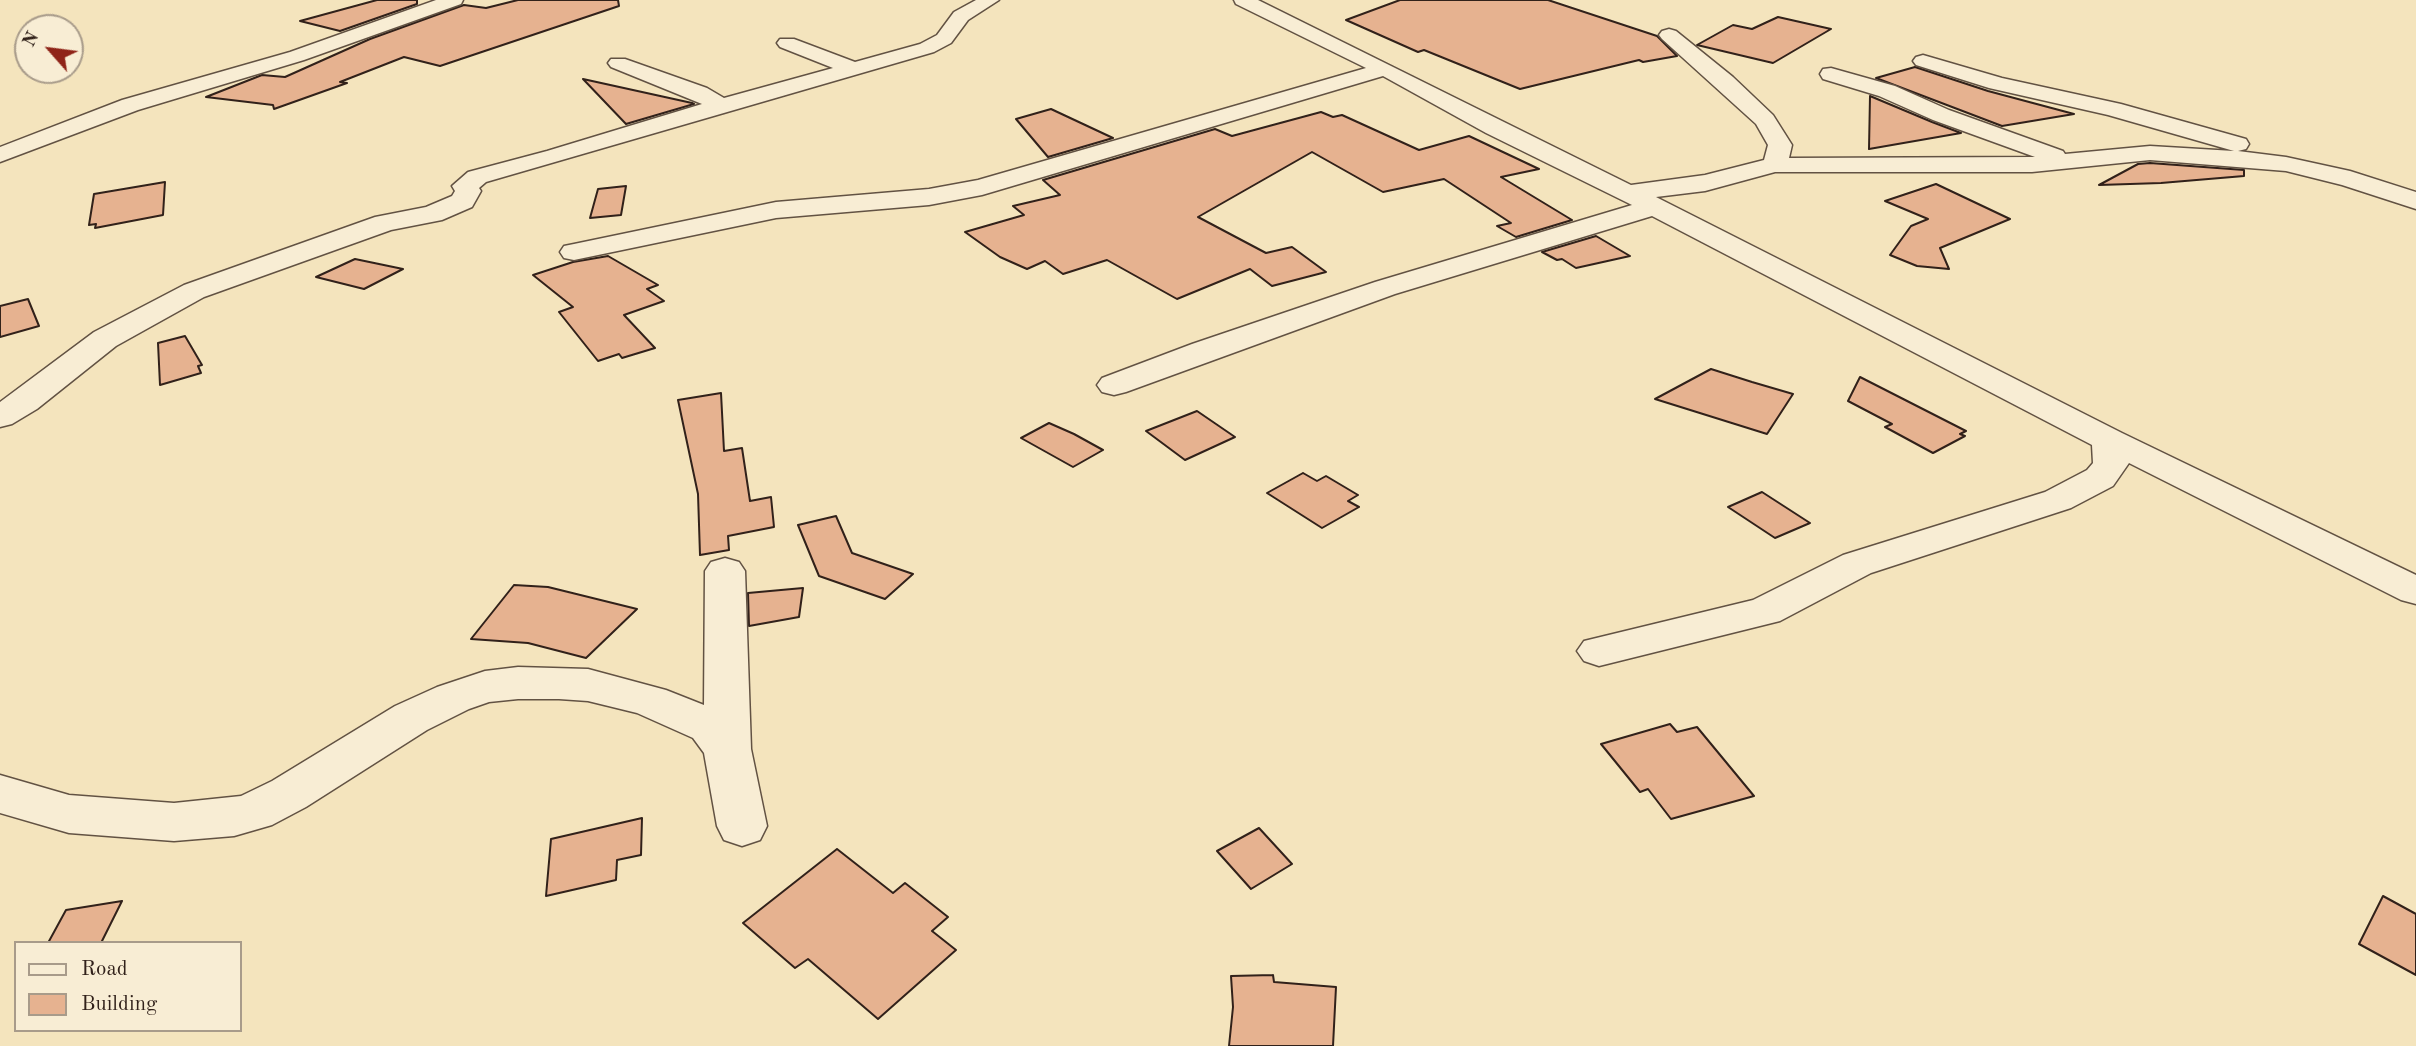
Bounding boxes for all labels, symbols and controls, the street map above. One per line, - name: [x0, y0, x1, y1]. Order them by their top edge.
- north arrow: [14, 14, 84, 84]
- text: N: [20, 29, 44, 51]
- legend: [14, 941, 242, 1032]
- text: Road: [81, 959, 128, 980]
- text: Building: [81, 994, 157, 1015]

